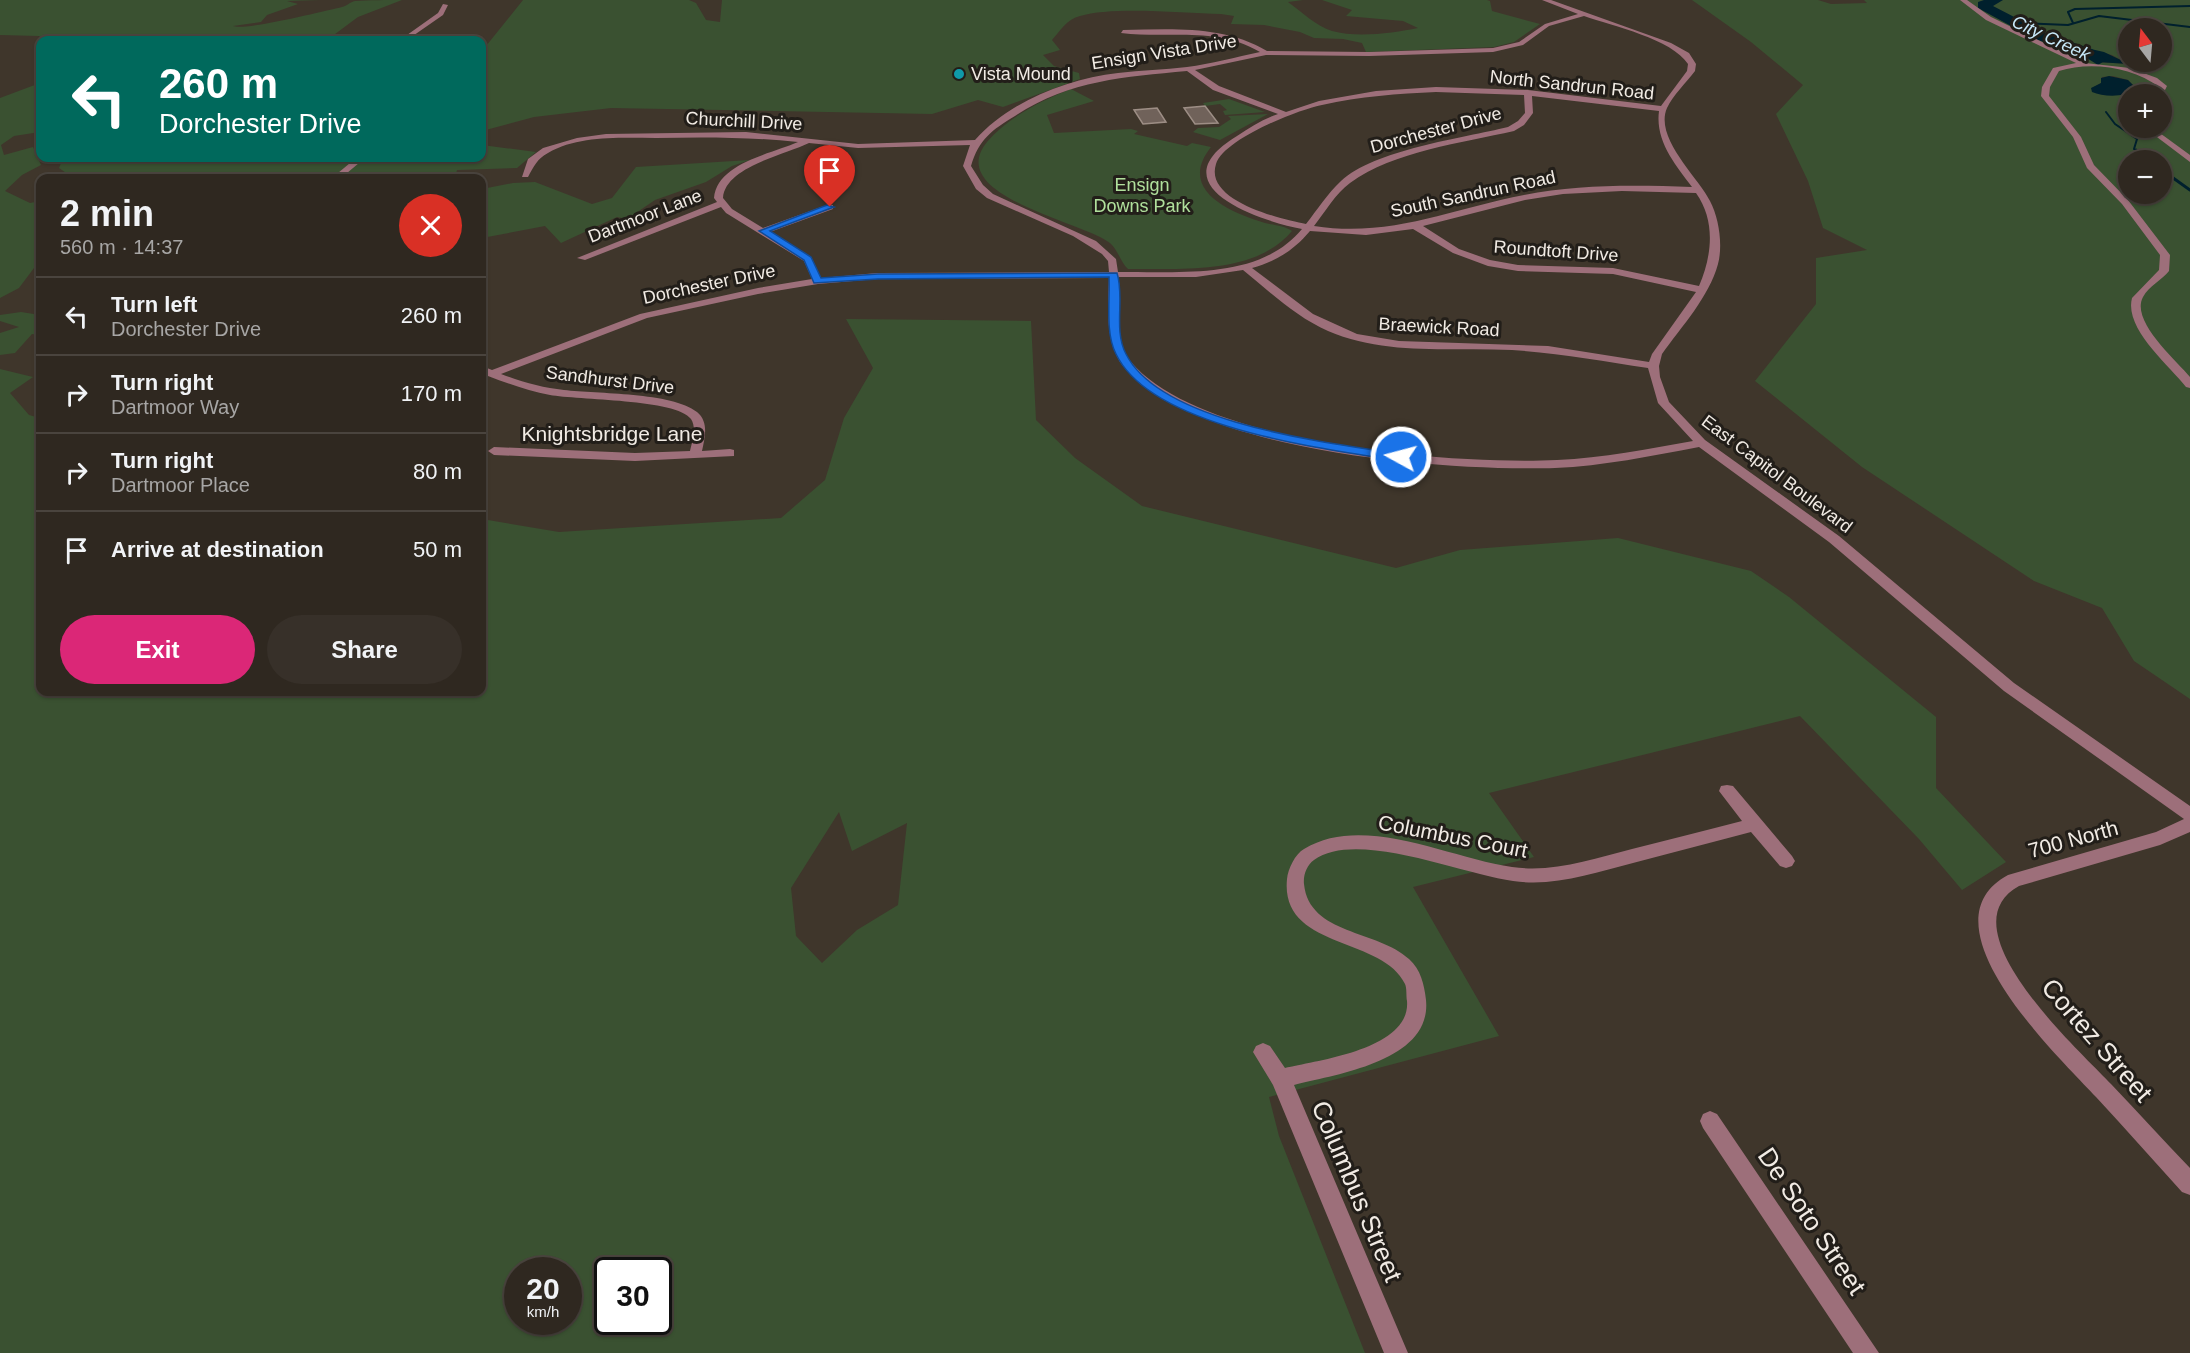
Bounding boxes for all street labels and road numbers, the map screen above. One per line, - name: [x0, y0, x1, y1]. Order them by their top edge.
- street label: Ensign Vista Drive: [1090, 31, 1238, 73]
- street label: North Sandrun Road: [1489, 66, 1655, 104]
- street label: Dorchester Drive: [1368, 103, 1504, 157]
- street label: Churchill Drive: [685, 108, 803, 134]
- street label: South Sandrun Road: [1389, 167, 1557, 221]
- street label: Dartmoor Lane: [585, 185, 705, 247]
- street label: Roundtoft Drive: [1493, 237, 1619, 265]
- street label: Dorchester Drive: [641, 260, 777, 308]
- street label: Braewick Road: [1378, 314, 1500, 340]
- street label: Sandhurst Drive: [545, 362, 675, 398]
- street label: East Capitol Boulevard: [1698, 411, 1856, 537]
- street label: Knightsbridge Lane: [522, 422, 702, 445]
- street label: Columbus Court: [1376, 810, 1530, 862]
- street label: 700 North: [2025, 816, 2121, 862]
- street label: Cortez Street: [2035, 972, 2159, 1108]
- street label: Columbus Street: [1305, 1096, 1409, 1287]
- street label: De Soto Street: [1752, 1142, 1873, 1301]

